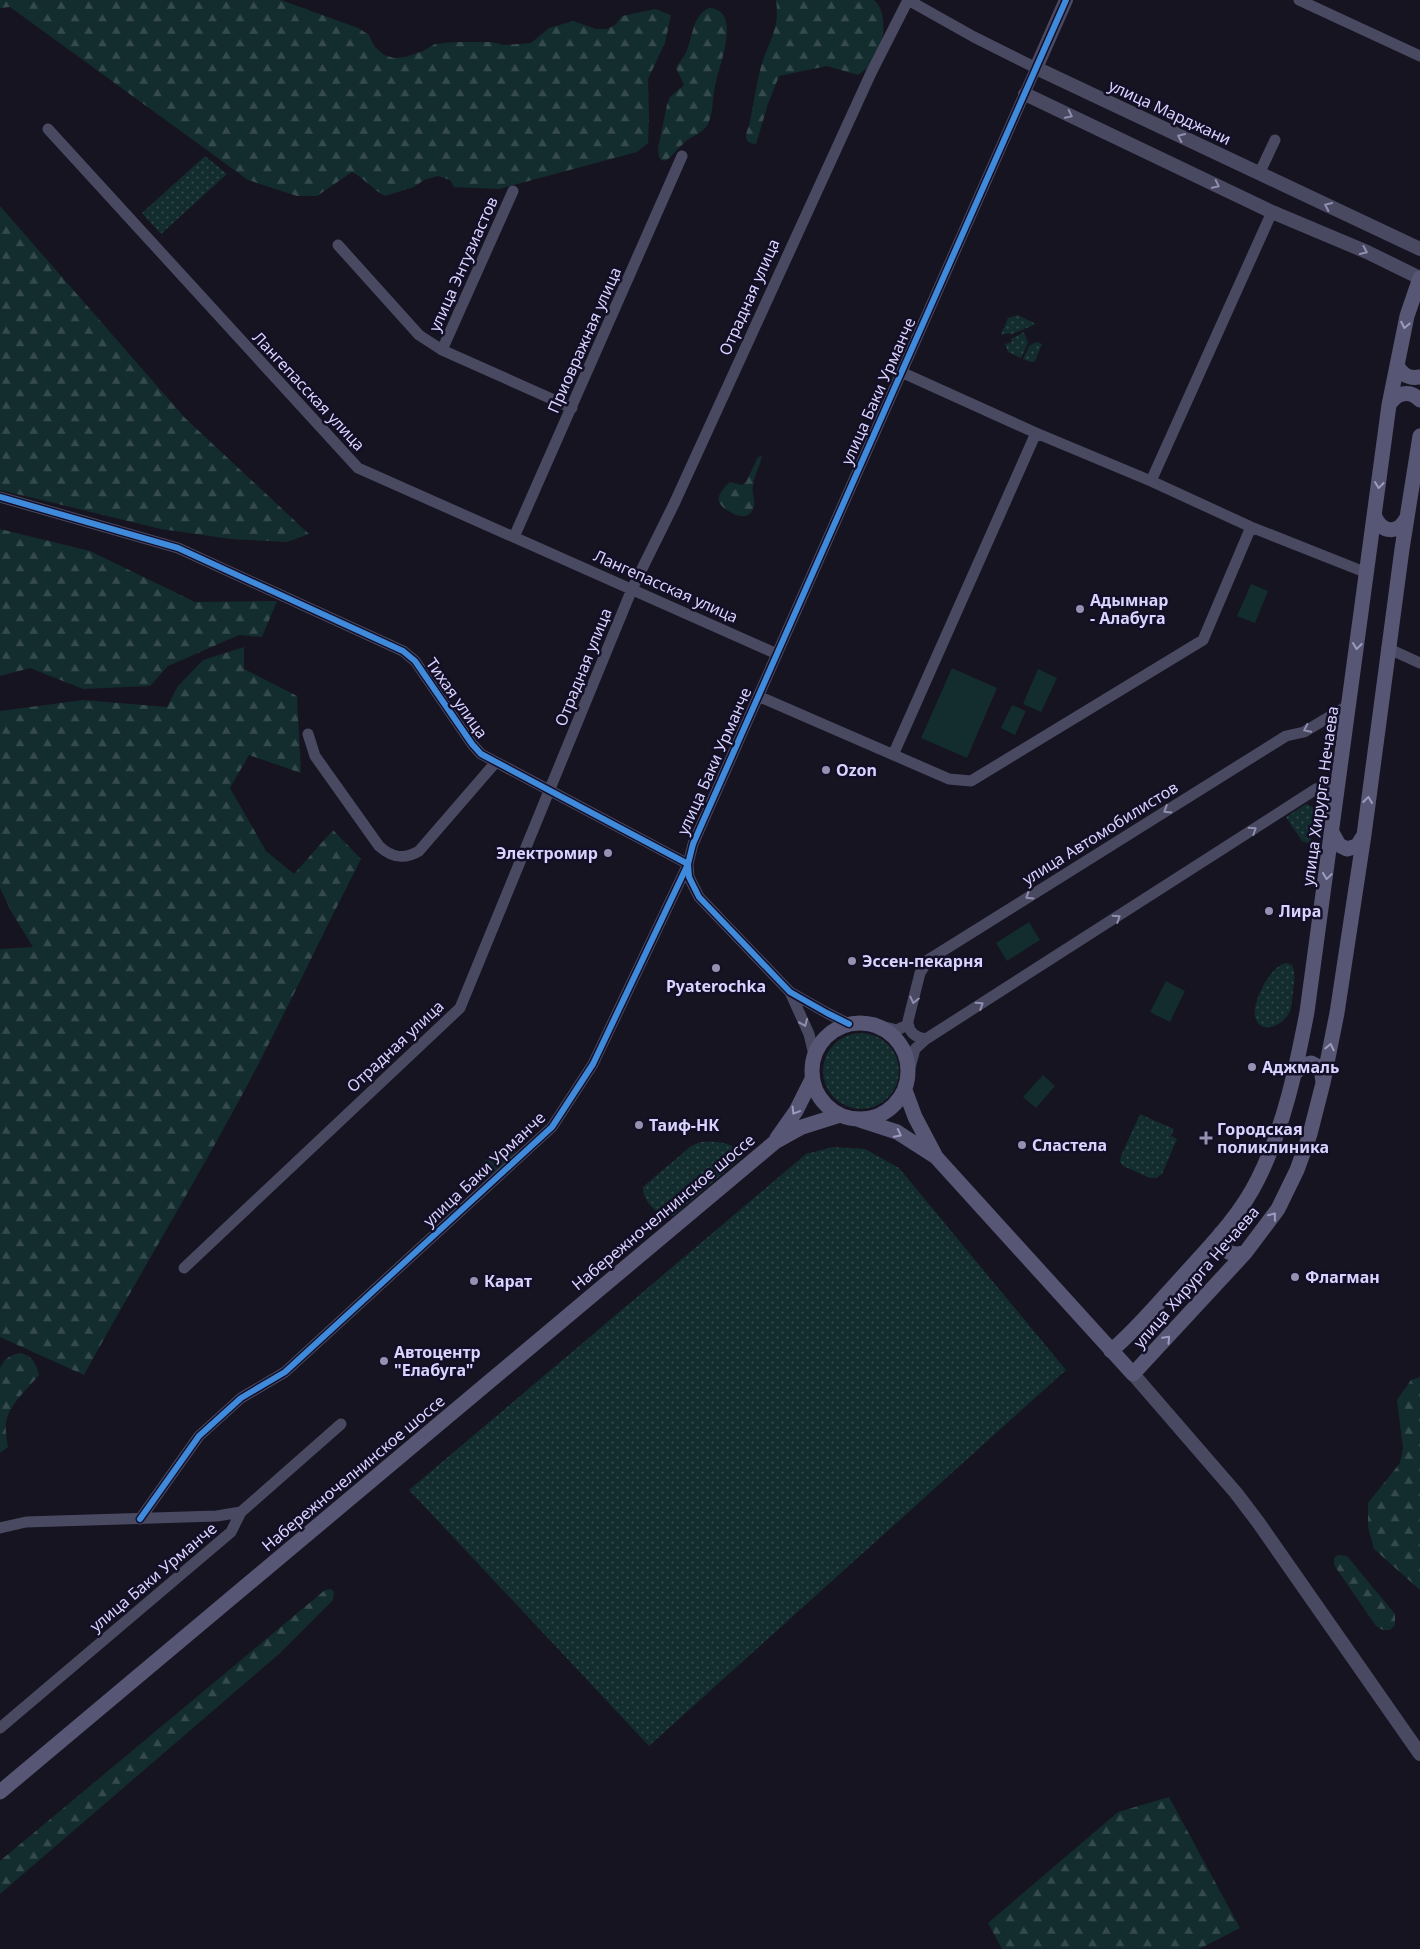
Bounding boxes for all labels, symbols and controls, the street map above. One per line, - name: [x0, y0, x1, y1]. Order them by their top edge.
- street label: улица Марджани: [1105, 74, 1235, 150]
- one-way arrow: [1064, 108, 1073, 119]
- one-way arrow: [1177, 133, 1186, 143]
- one-way arrow: [1211, 178, 1220, 189]
- street label: улица Энтузиастов: [423, 193, 503, 335]
- one-way arrow: [1324, 202, 1333, 213]
- street label: Отрадная улица: [713, 235, 785, 359]
- one-way arrow: [1359, 244, 1368, 255]
- street label: Приовражная улица: [542, 263, 626, 417]
- street label: улица Баки Урманче: [836, 314, 921, 468]
- one-way arrow: [1400, 320, 1410, 329]
- street label: Лангепасская улица: [248, 327, 370, 455]
- one-way arrow: [1374, 481, 1385, 489]
- street label: Лангепасская улица: [590, 544, 742, 628]
- place label: Адымнар - Алабуга: [1090, 589, 1169, 629]
- marker: Адымнар - Алабуга: [1074, 603, 1086, 615]
- street label: Отрадная улица: [549, 605, 617, 729]
- one-way arrow: [1352, 642, 1363, 650]
- street label: Тихая улица: [421, 653, 493, 743]
- street label: улица Баки Урманче: [672, 684, 757, 838]
- street label: улица Хирурга Нечаева: [1296, 705, 1344, 887]
- one-way arrow: [1303, 723, 1312, 734]
- place label: Ozon: [836, 759, 877, 781]
- marker: Ozon: [820, 764, 832, 776]
- street label: улица Автомобилистов: [1018, 776, 1182, 890]
- one-way arrow: [1362, 795, 1373, 803]
- one-way arrow: [1163, 804, 1172, 814]
- one-way arrow: [1248, 827, 1257, 836]
- place label: Электромир: [496, 842, 598, 864]
- marker: Электромир: [602, 847, 614, 859]
- one-way arrow: [1322, 872, 1332, 881]
- one-way arrow: [1025, 889, 1034, 899]
- place label: Лира: [1279, 900, 1321, 922]
- marker: Лира: [1263, 905, 1275, 917]
- one-way arrow: [1111, 914, 1120, 924]
- place label: Эссен-пекарня: [862, 950, 983, 972]
- marker: Эссен-пекарня: [846, 955, 858, 967]
- marker: Pyaterochka: [710, 962, 722, 974]
- place label: Pyaterochka: [666, 975, 766, 997]
- street label: Отрадная улица: [342, 995, 448, 1097]
- one-way arrow: [909, 995, 920, 1004]
- one-way arrow: [974, 1002, 983, 1011]
- one-way arrow: [798, 1018, 809, 1027]
- one-way arrow: [1324, 1042, 1335, 1051]
- place label: Аджмаль: [1262, 1056, 1339, 1078]
- marker: Аджмаль: [1246, 1061, 1258, 1073]
- street label: улица Баки Урманче: [418, 1106, 550, 1231]
- one-way arrow: [792, 1106, 802, 1115]
- place label: Таиф-НК: [649, 1114, 720, 1136]
- place label: Городская поликлиника: [1217, 1118, 1329, 1158]
- marker: Таиф-НК: [633, 1119, 645, 1131]
- one-way arrow: [893, 1128, 902, 1138]
- street label: Набережночелнинское шоссе: [567, 1129, 759, 1295]
- marker: Городская поликлиника: [1199, 1131, 1213, 1145]
- place label: Сластела: [1032, 1134, 1107, 1156]
- marker: Сластела: [1016, 1139, 1028, 1151]
- street label: улица Хирурга Нечаева: [1128, 1201, 1264, 1353]
- one-way arrow: [1268, 1213, 1276, 1222]
- place label: Флагман: [1305, 1266, 1380, 1288]
- place label: Карат: [484, 1270, 532, 1292]
- marker: Флагман: [1289, 1271, 1301, 1283]
- marker: Карат: [468, 1275, 480, 1287]
- one-way arrow: [1161, 1335, 1170, 1344]
- place label: Автоцентр "Елабуга": [394, 1341, 481, 1381]
- marker: Автоцентр "Елабуга": [378, 1355, 390, 1367]
- street label: Набережночелнинское шоссе: [257, 1390, 449, 1556]
- street label: улица Баки Урманче: [85, 1517, 221, 1637]

